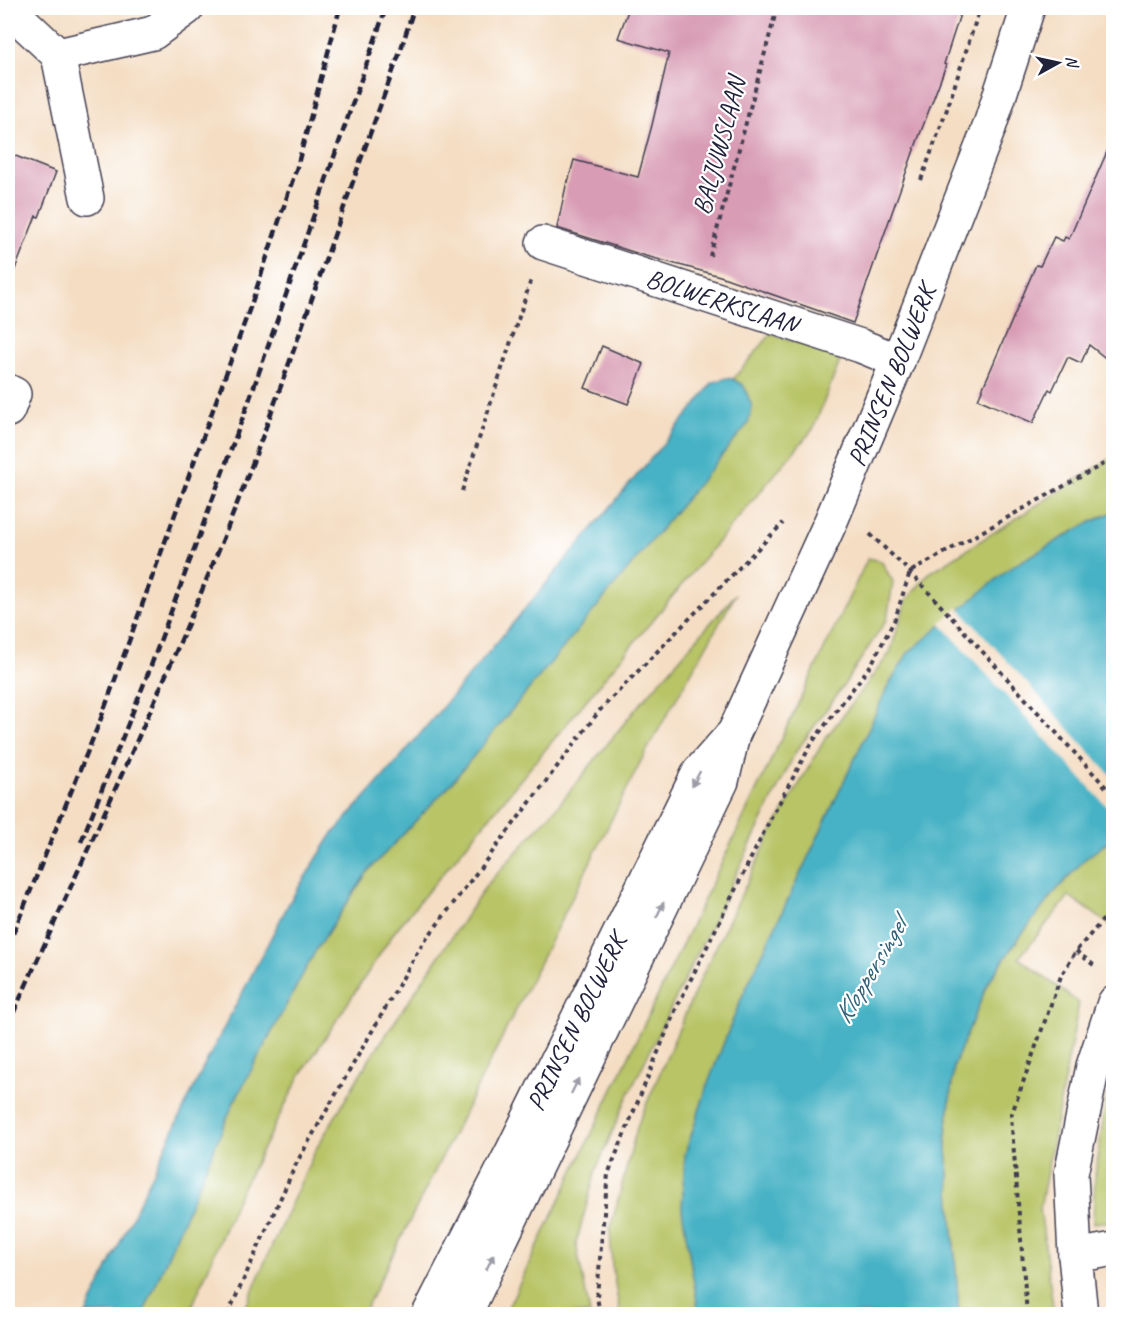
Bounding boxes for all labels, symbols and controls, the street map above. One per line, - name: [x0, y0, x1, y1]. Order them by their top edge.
- north arrow: [1028, 33, 1088, 93]
- text: N: [1061, 55, 1083, 70]
- street label: BALJUWSLAAN: [685, 70, 754, 218]
- street label: BOLWERKSLAAN: [642, 261, 806, 342]
- street label: PRINSEN BOLWERK: [839, 275, 945, 471]
- one-way arrow: [691, 771, 700, 788]
- one-way arrow: [655, 902, 664, 919]
- water label: Kloppersingel: [826, 905, 919, 1029]
- street label: PRINSEN BOLWERK: [519, 924, 636, 1116]
- one-way arrow: [571, 1078, 580, 1095]
- one-way arrow: [486, 1253, 495, 1270]

